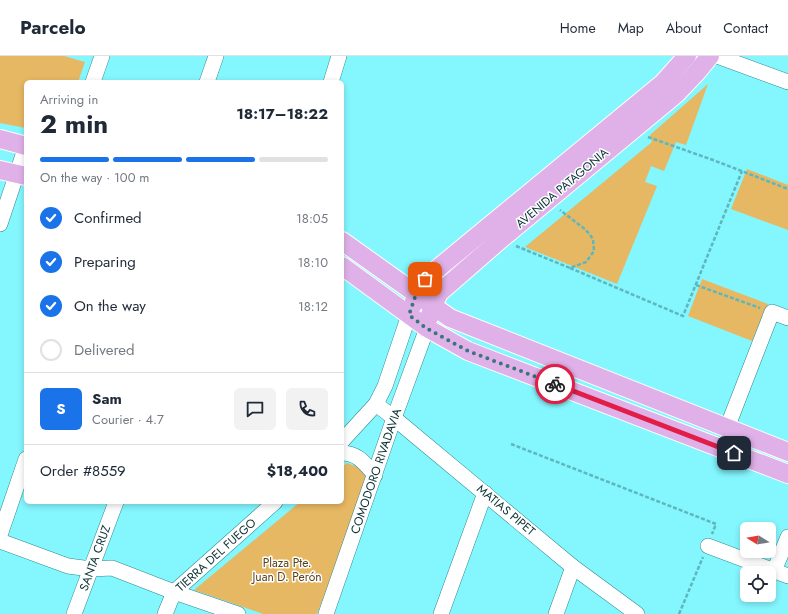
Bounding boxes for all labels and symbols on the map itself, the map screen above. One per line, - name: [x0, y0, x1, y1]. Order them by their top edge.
- street label: AVENIDA PATAGONIA: [512, 144, 612, 232]
- pin: [408, 262, 442, 296]
- courier: [535, 364, 575, 404]
- street label: COMODORO RIVADAVIA: [346, 406, 406, 536]
- pin: [717, 436, 751, 470]
- street label: MATIAS PIPET: [473, 480, 540, 540]
- street label: TIERRA DEL FUEGO: [172, 514, 260, 596]
- street label: SANTA CRUZ: [75, 522, 115, 593]
- north arrow: [740, 522, 776, 558]
- park label: Plaza Pte. Juan D. Perón: [250, 554, 322, 586]

